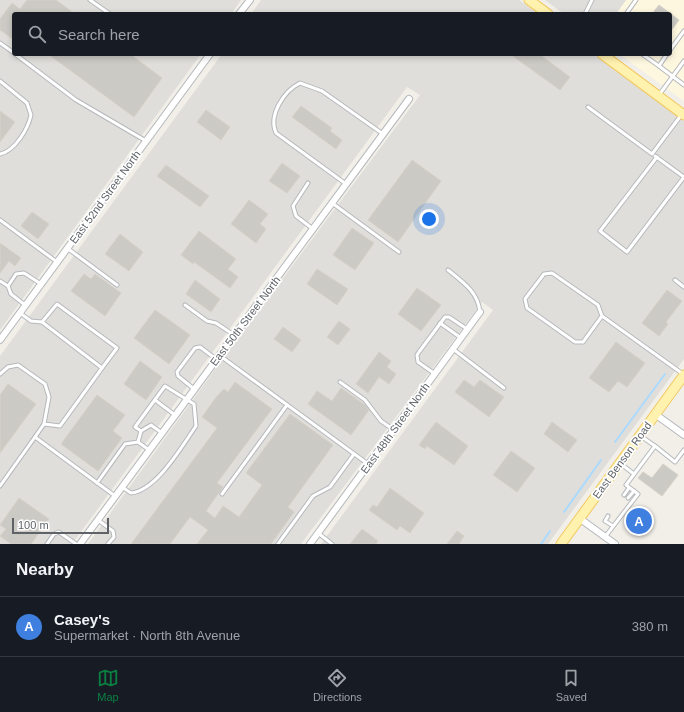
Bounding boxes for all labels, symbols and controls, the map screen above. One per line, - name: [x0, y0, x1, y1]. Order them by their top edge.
- search box: [12, 12, 672, 56]
- icon: search: [26, 23, 48, 45]
- text: Search here: [58, 26, 140, 43]
- street label: East 52nd Street North: [67, 148, 143, 246]
- your location: [419, 209, 439, 229]
- street label: East 50th Street North: [207, 274, 283, 368]
- street label: East 48th Street North: [358, 380, 432, 476]
- street label: East Benson Road: [590, 419, 654, 501]
- pin: A: [626, 506, 652, 536]
- scale bar: [12, 516, 109, 535]
- text: 100 m: [18, 519, 49, 531]
- text: Nearby: [16, 560, 74, 579]
- text: Casey's: [54, 611, 110, 628]
- text: A: [24, 619, 34, 634]
- text: 380 m: [632, 619, 668, 634]
- text: Supermarket · North 8th Avenue: [54, 628, 240, 643]
- tab: Map: [97, 667, 119, 703]
- tab: Directions: [313, 667, 362, 703]
- tab: Saved: [556, 667, 587, 703]

